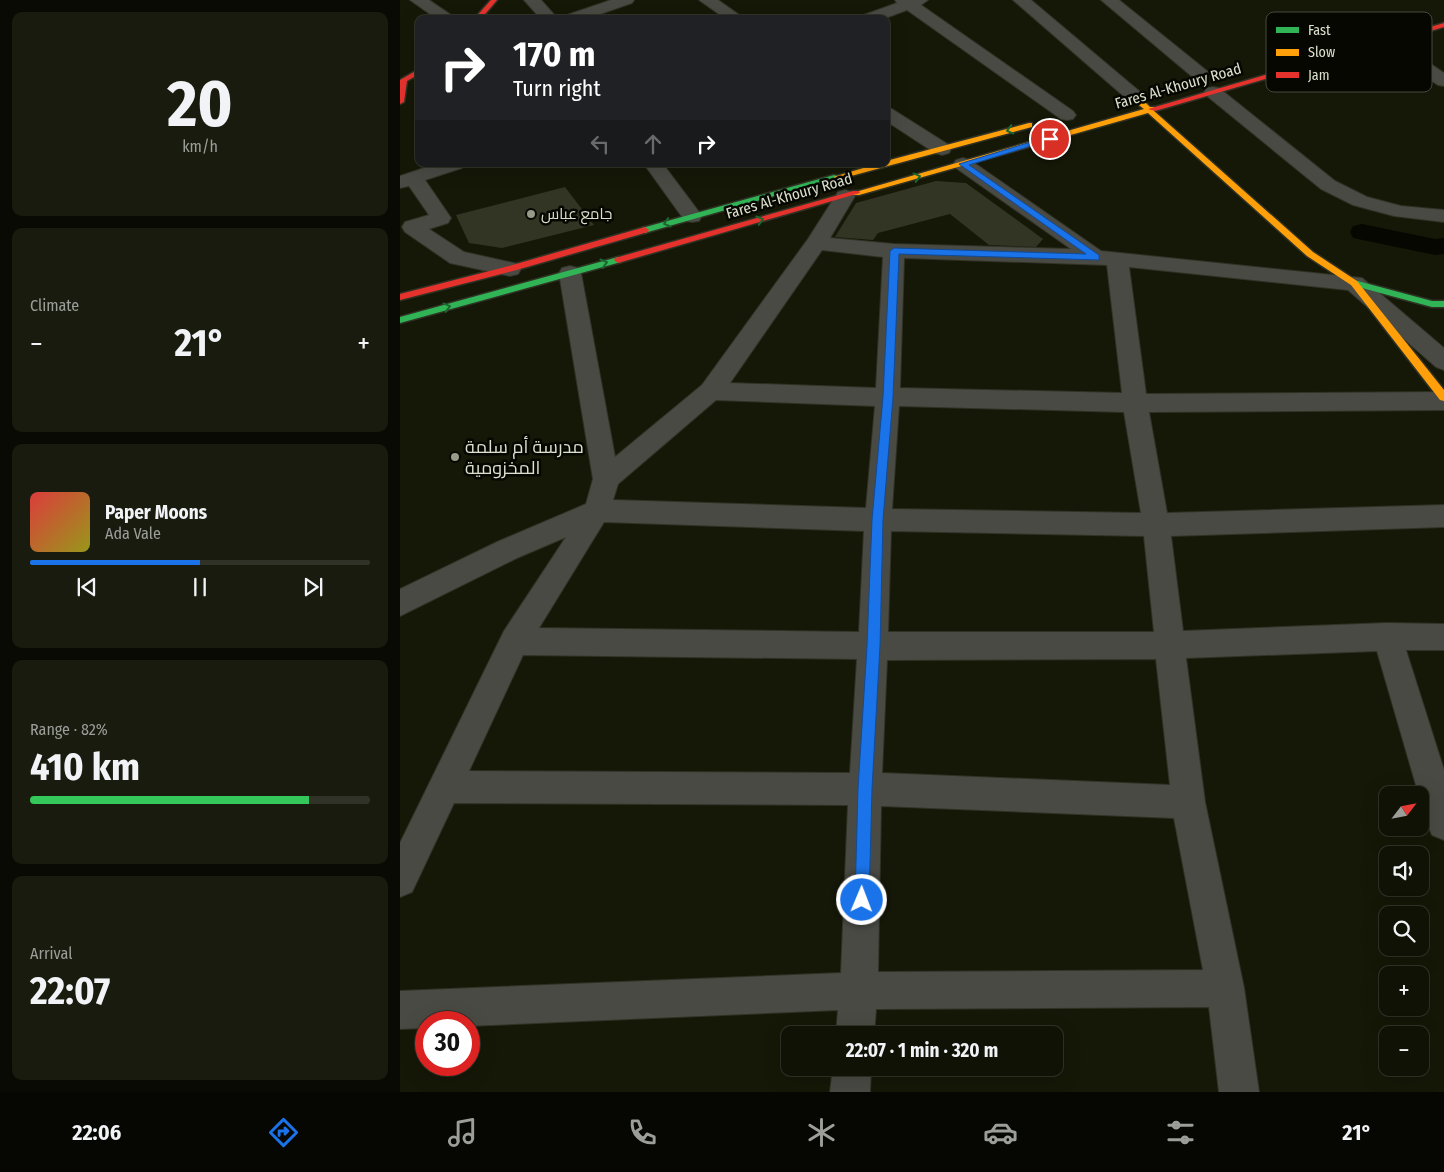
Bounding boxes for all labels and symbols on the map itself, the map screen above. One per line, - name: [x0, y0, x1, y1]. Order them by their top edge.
- legend: [1266, 12, 1432, 92]
- text: Fast: [1308, 22, 1331, 39]
- text: Slow: [1308, 44, 1335, 61]
- street label: Fares Al-Khoury Road: [1113, 59, 1243, 113]
- text: Jam: [1308, 67, 1329, 84]
- pin: [1029, 118, 1071, 160]
- one-way arrow: [1006, 125, 1015, 135]
- street label: Fares Al-Khoury Road: [724, 169, 854, 223]
- one-way arrow: [912, 172, 920, 182]
- place label: جامع عباس: [541, 205, 612, 225]
- marker: جامع عباس: [525, 208, 537, 220]
- one-way arrow: [756, 215, 765, 226]
- one-way arrow: [664, 218, 672, 228]
- one-way arrow: [599, 259, 607, 269]
- one-way arrow: [442, 302, 451, 312]
- place label: مدرسة أم سلمة المخزومية: [465, 436, 584, 479]
- marker: مدرسة أم سلمة المخزومية: [449, 451, 461, 463]
- north arrow: [1379, 786, 1429, 836]
- position arrow: [835, 873, 887, 925]
- speed limit sign: 30: [415, 1011, 480, 1076]

